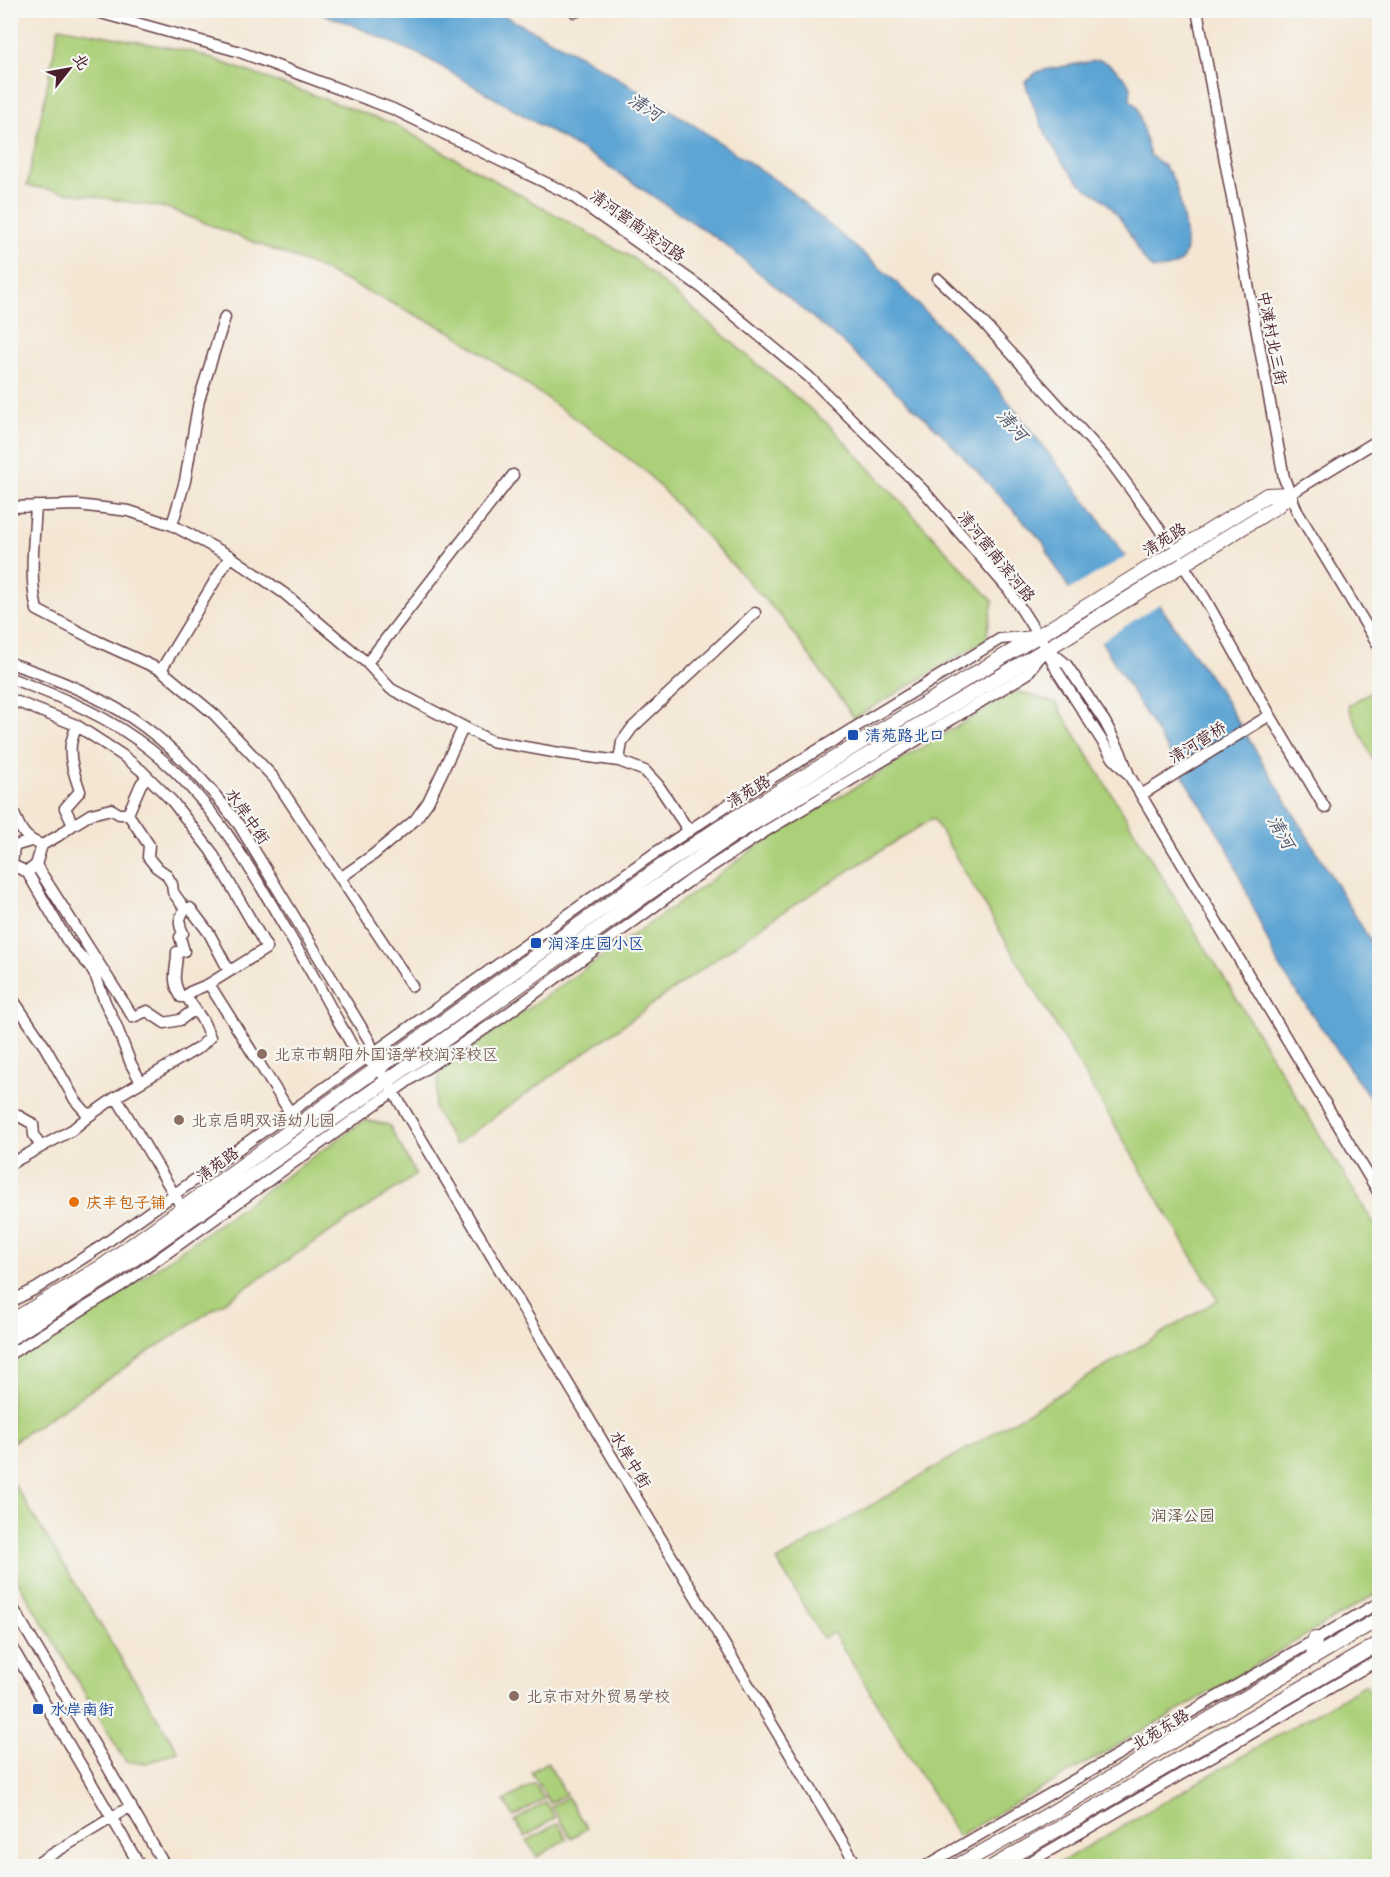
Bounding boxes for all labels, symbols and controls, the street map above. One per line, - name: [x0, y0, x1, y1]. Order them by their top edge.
- north arrow: [39, 39, 99, 99]
- text: 北: [68, 50, 94, 74]
- water label: 清河: [623, 88, 669, 129]
- street label: 清河营南滨河路: [586, 186, 689, 266]
- street label: 中滩村北三街: [1253, 289, 1291, 387]
- water label: 清河: [991, 404, 1034, 449]
- street label: 清河营南滨河路: [953, 507, 1039, 606]
- street label: 清苑路: [1139, 519, 1190, 561]
- street label: 清河营桥: [1165, 717, 1230, 768]
- place label: 清苑路北口: [865, 726, 945, 746]
- marker: 清苑路北口: [846, 728, 860, 742]
- street label: 清苑路: [723, 771, 774, 813]
- street label: 水岸中街: [221, 785, 274, 849]
- water label: 清河: [1262, 811, 1301, 856]
- place label: 润泽庄园小区: [548, 934, 644, 954]
- marker: 润泽庄园小区: [529, 936, 543, 950]
- place label: 北京市朝阳外国语学校润泽校区: [274, 1045, 498, 1065]
- marker: 北京市朝阳外国语学校润泽校区: [255, 1047, 269, 1061]
- place label: 北京启明双语幼儿园: [191, 1111, 335, 1131]
- marker: 北京启明双语幼儿园: [172, 1113, 186, 1127]
- street label: 清苑路: [192, 1143, 243, 1187]
- place label: 庆丰包子铺: [86, 1193, 166, 1213]
- marker: 庆丰包子铺: [67, 1195, 81, 1209]
- street label: 水岸中街: [605, 1427, 655, 1492]
- park label: 润泽公园: [1151, 1506, 1215, 1526]
- place label: 北京市对外贸易学校: [526, 1687, 670, 1707]
- marker: 北京市对外贸易学校: [507, 1689, 521, 1703]
- place label: 水岸南街: [50, 1700, 114, 1720]
- marker: 水岸南街: [31, 1702, 45, 1716]
- street label: 北苑东路: [1128, 1705, 1193, 1755]

